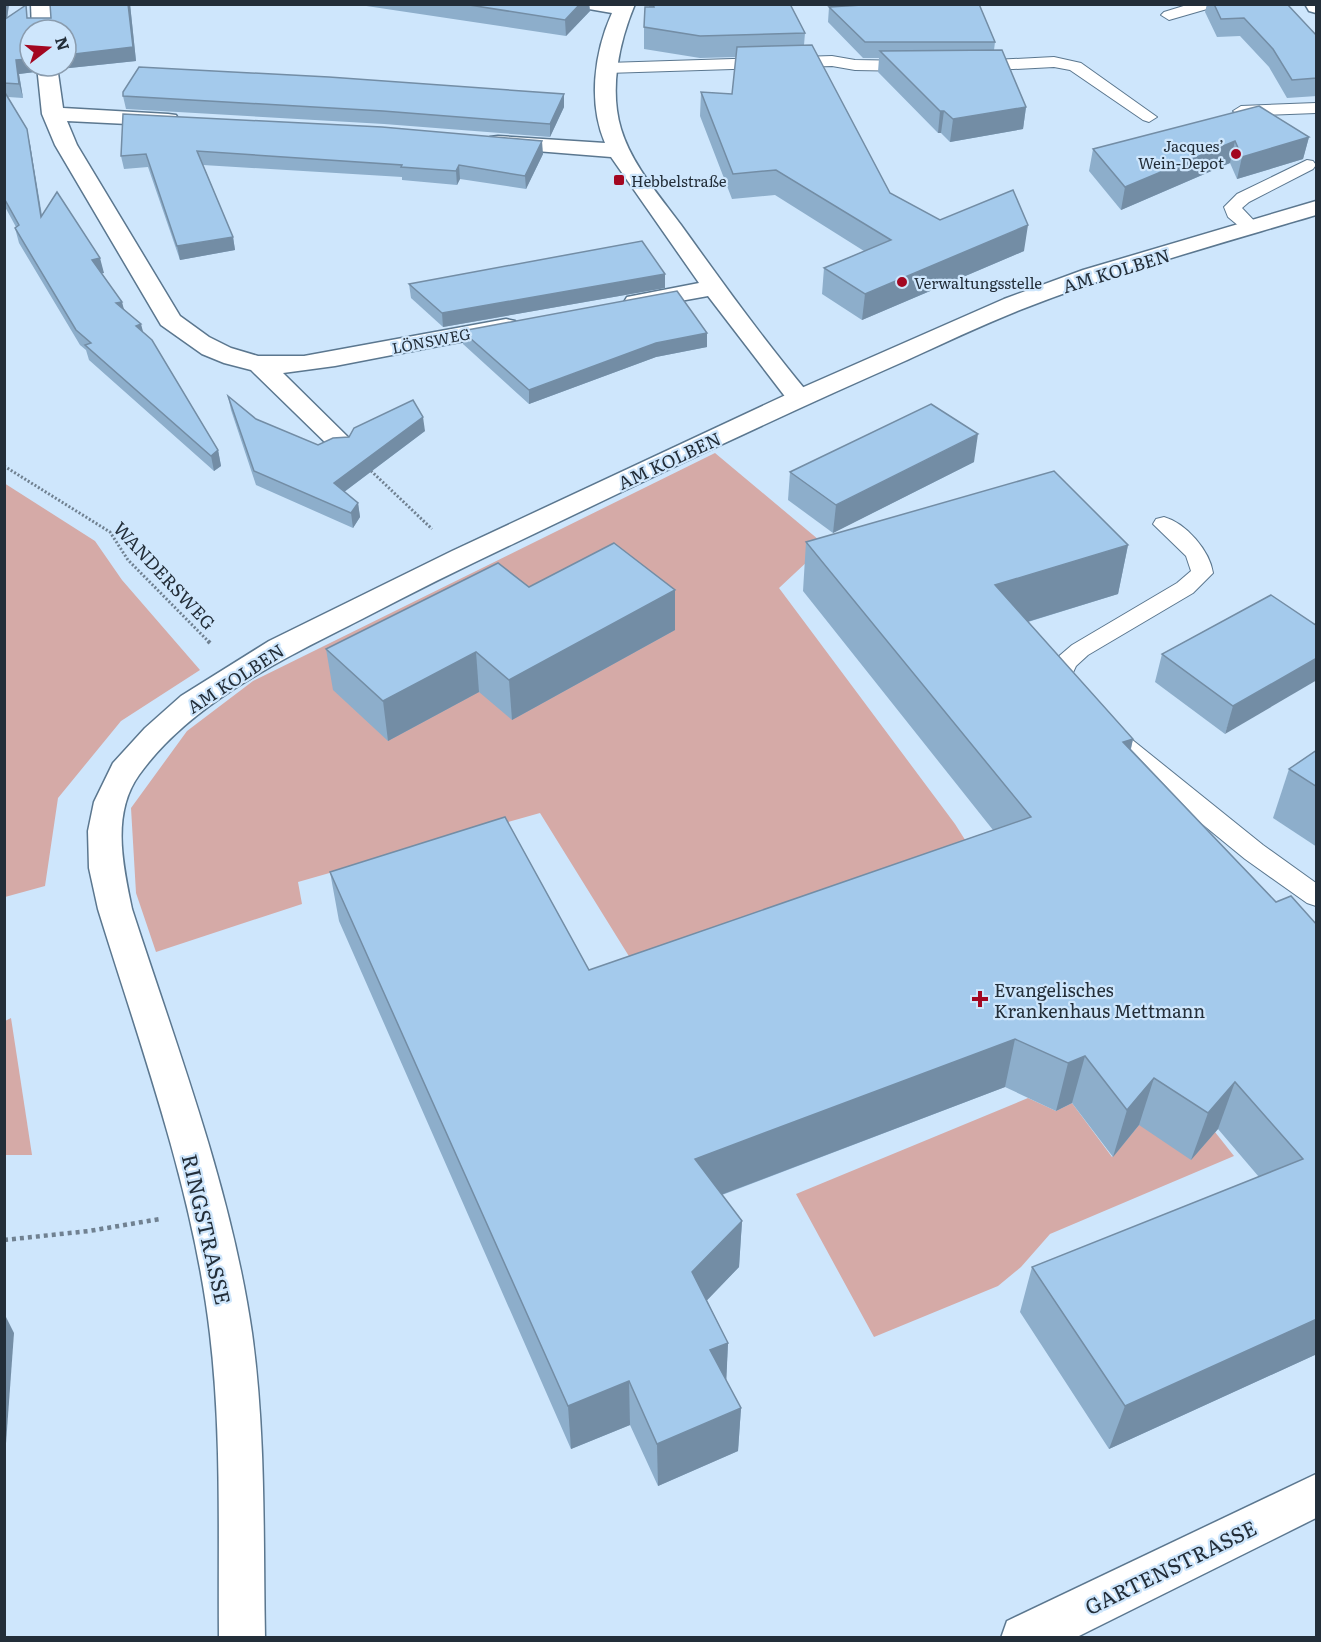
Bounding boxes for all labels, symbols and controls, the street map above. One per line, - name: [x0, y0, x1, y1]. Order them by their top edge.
- north arrow: [18, 18, 78, 78]
- text: N: [50, 33, 77, 53]
- place label: Jacques’ Wein-Depot: [1138, 134, 1224, 174]
- marker: Jacques’ Wein-Depot: [1229, 147, 1243, 161]
- place label: Hebbelstraße: [631, 169, 727, 192]
- marker: Hebbelstraße: [612, 173, 626, 187]
- street label: AM KOLBEN: [1059, 241, 1173, 299]
- place label: Verwaltungsstelle: [914, 271, 1042, 294]
- marker: Verwaltungsstelle: [895, 275, 909, 289]
- street label: LÖNSWEG: [390, 321, 472, 359]
- street label: AM KOLBEN: [613, 424, 725, 496]
- street label: WANDERSWEG: [108, 515, 222, 635]
- street label: AM KOLBEN: [181, 636, 289, 720]
- place label: Evangelisches Krankenhaus Mettmann: [994, 976, 1205, 1024]
- marker: Evangelisches Krankenhaus Mettmann: [971, 990, 989, 1008]
- street label: RINGSTRASSE: [176, 1151, 240, 1307]
- street label: GARTENSTRASSE: [1079, 1511, 1261, 1621]

